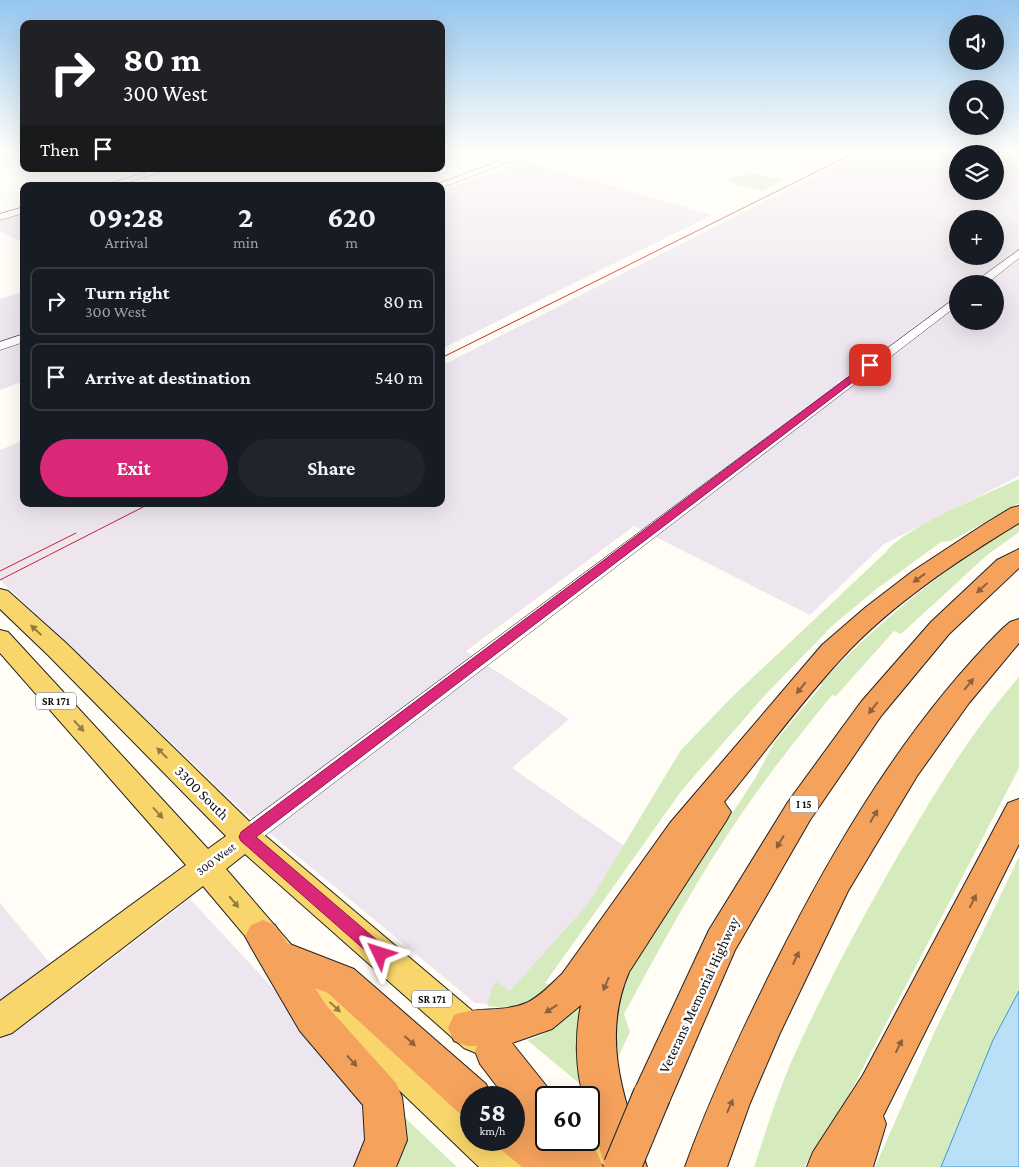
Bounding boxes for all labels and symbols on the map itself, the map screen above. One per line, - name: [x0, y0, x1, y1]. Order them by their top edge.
- pin: [849, 344, 891, 386]
- one-way arrow: [912, 573, 926, 583]
- one-way arrow: [976, 582, 988, 594]
- one-way arrow: [31, 624, 43, 636]
- one-way arrow: [964, 678, 975, 691]
- one-way arrow: [795, 682, 806, 695]
- road number: SR 171: [36, 692, 76, 709]
- one-way arrow: [867, 701, 878, 714]
- one-way arrow: [73, 720, 85, 732]
- one-way arrow: [156, 747, 168, 759]
- street label: 3300 South: [172, 763, 232, 823]
- road number: I 15: [790, 796, 818, 812]
- one-way arrow: [153, 807, 164, 820]
- one-way arrow: [869, 809, 879, 822]
- one-way arrow: [776, 835, 785, 848]
- street label: 300 West: [193, 839, 239, 878]
- one-way arrow: [969, 894, 977, 909]
- one-way arrow: [229, 895, 240, 908]
- street label: Veterans Memorial Highway: [656, 915, 743, 1076]
- position arrow: [353, 927, 405, 979]
- one-way arrow: [792, 951, 800, 965]
- one-way arrow: [602, 977, 610, 991]
- road number: SR 171: [412, 991, 452, 1008]
- one-way arrow: [329, 1001, 341, 1013]
- one-way arrow: [544, 1004, 558, 1013]
- one-way arrow: [403, 1035, 415, 1047]
- one-way arrow: [895, 1039, 903, 1053]
- one-way arrow: [346, 1055, 358, 1067]
- speed limit sign: 60: [535, 1086, 600, 1151]
- one-way arrow: [726, 1099, 734, 1114]

